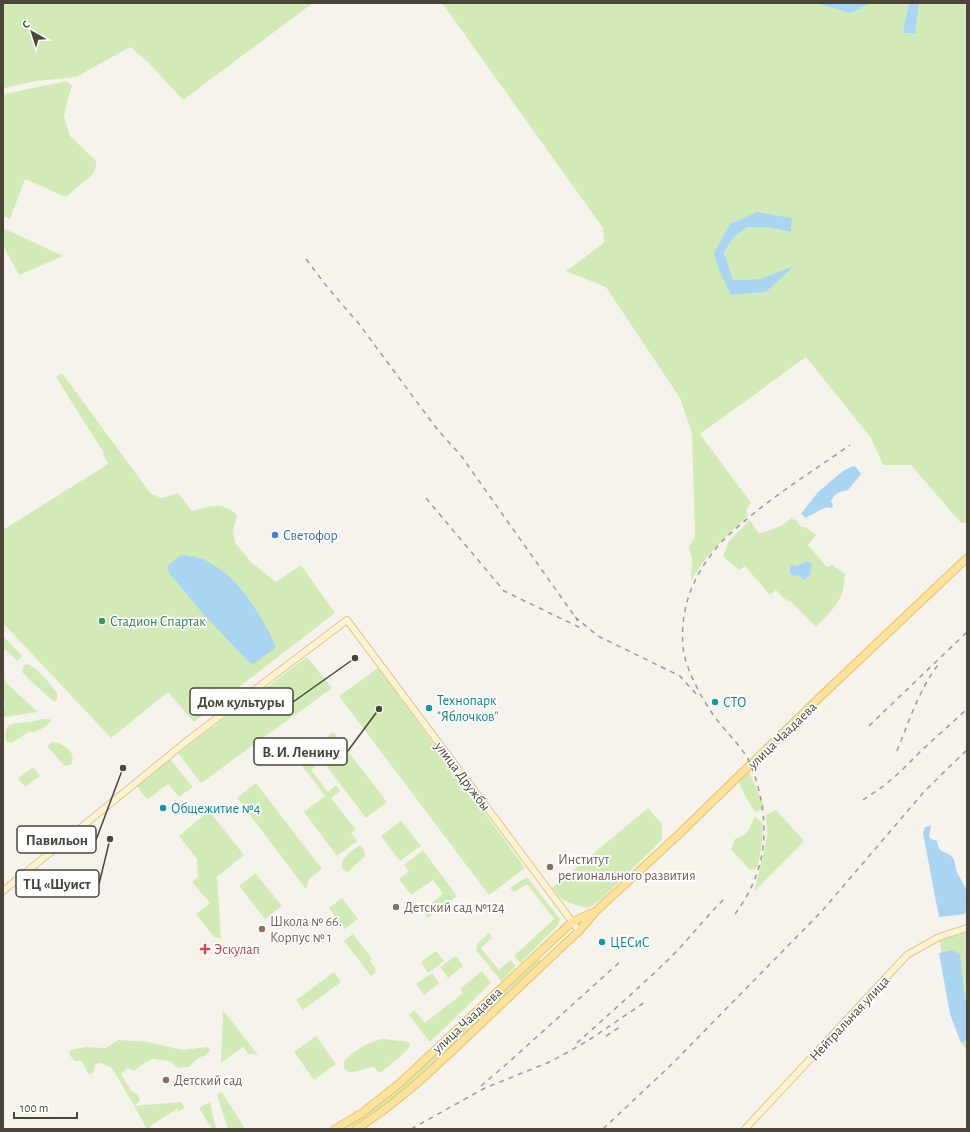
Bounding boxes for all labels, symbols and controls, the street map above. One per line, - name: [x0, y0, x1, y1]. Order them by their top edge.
- north arrow: [12, 12, 52, 52]
- text: С: [20, 18, 32, 31]
- place label: Светофор: [283, 529, 338, 543]
- marker: Светофор: [270, 530, 280, 540]
- place label: Стадион Спартак: [110, 615, 206, 629]
- marker: Стадион Спартак: [97, 616, 107, 626]
- callout: Дом культуры: [190, 688, 293, 715]
- place label: Технопарк "Яблочков": [437, 694, 499, 724]
- text: Дом культуры: [197, 695, 285, 710]
- place label: СТО: [723, 696, 746, 710]
- marker: СТО: [710, 697, 720, 707]
- street label: улица Чаадаева: [745, 699, 820, 772]
- marker: Технопарк "Яблочков": [424, 703, 434, 713]
- callout: В. И. Ленину: [254, 738, 347, 765]
- street label: улица Дружбы: [431, 739, 493, 814]
- text: В. И. Ленину: [262, 745, 340, 760]
- place label: Общежитие №4: [171, 802, 261, 816]
- marker: Общежитие №4: [158, 803, 168, 813]
- callout: Павильон: [17, 826, 96, 853]
- text: Павильон: [26, 833, 88, 848]
- place label: Институт регионального развития: [558, 853, 696, 883]
- marker: Институт регионального развития: [545, 862, 555, 872]
- callout: ТЦ «Шуист: [16, 870, 99, 897]
- text: ТЦ «Шуист: [23, 877, 91, 892]
- place label: Детский сад №124: [404, 901, 505, 915]
- marker: Детский сад №124: [391, 902, 401, 912]
- place label: Школа № 66. Корпус № 1: [270, 915, 342, 945]
- marker: Школа № 66. Корпус № 1: [257, 924, 267, 934]
- place label: ЦЕСиС: [610, 936, 650, 950]
- marker: ЦЕСиС: [597, 937, 607, 947]
- marker: Эскулап: [199, 943, 211, 955]
- place label: Эскулап: [214, 943, 260, 957]
- street label: Нейтральная улица: [807, 973, 893, 1064]
- street label: улица Чаадаева: [430, 985, 506, 1057]
- place label: Детский сад: [174, 1074, 242, 1088]
- marker: Детский сад: [161, 1075, 171, 1085]
- scale bar: [14, 1094, 77, 1120]
- text: 100 m: [20, 1102, 48, 1114]

